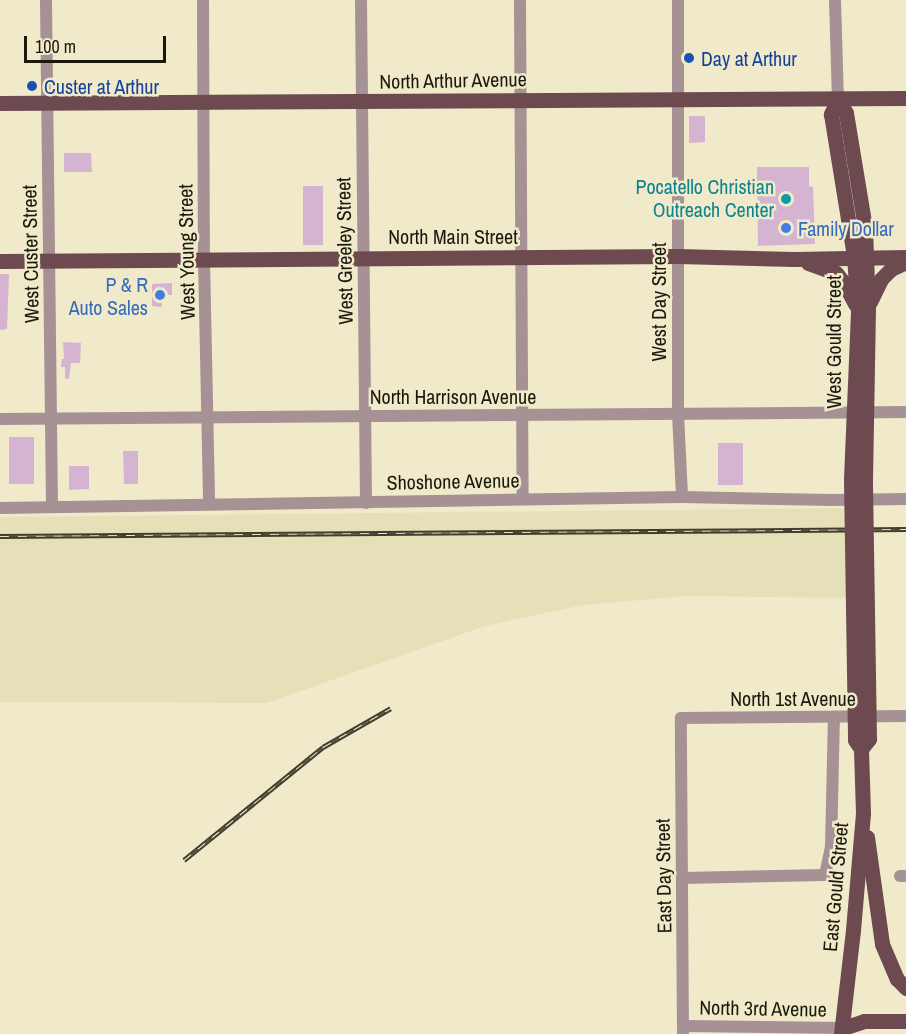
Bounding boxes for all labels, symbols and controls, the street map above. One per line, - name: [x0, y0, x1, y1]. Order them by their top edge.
- scale bar: [27, 24, 170, 62]
- text: 100 m: [35, 34, 76, 59]
- place label: Day at Arthur: [701, 46, 798, 70]
- marker: Day at Arthur: [682, 51, 696, 65]
- street label: North Arthur Avenue: [378, 67, 528, 93]
- place label: Custer at Arthur: [44, 74, 160, 98]
- marker: Custer at Arthur: [25, 79, 39, 93]
- place label: Pocatello Christian Outreach Center: [635, 175, 774, 222]
- street label: West Greeley Street: [331, 177, 357, 325]
- street label: West Young Street: [173, 184, 199, 320]
- street label: West Custer Street: [17, 185, 43, 323]
- marker: Pocatello Christian Outreach Center: [779, 192, 793, 206]
- place label: Family Dollar: [798, 216, 894, 240]
- marker: Family Dollar: [779, 221, 793, 235]
- street label: North Main Street: [388, 224, 518, 248]
- street label: West Day Street: [646, 242, 670, 362]
- place label: P & R Auto Sales: [69, 272, 148, 319]
- street label: West Gould Street: [821, 275, 845, 409]
- marker: P & R Auto Sales: [153, 288, 167, 302]
- street label: North Harrison Avenue: [369, 384, 537, 408]
- street label: Shoshone Avenue: [386, 468, 520, 494]
- street label: North 1st Avenue: [730, 686, 856, 710]
- street label: East Day Street: [650, 818, 676, 934]
- street label: East Gould Street: [817, 821, 853, 953]
- street label: North 3rd Avenue: [699, 995, 827, 1021]

